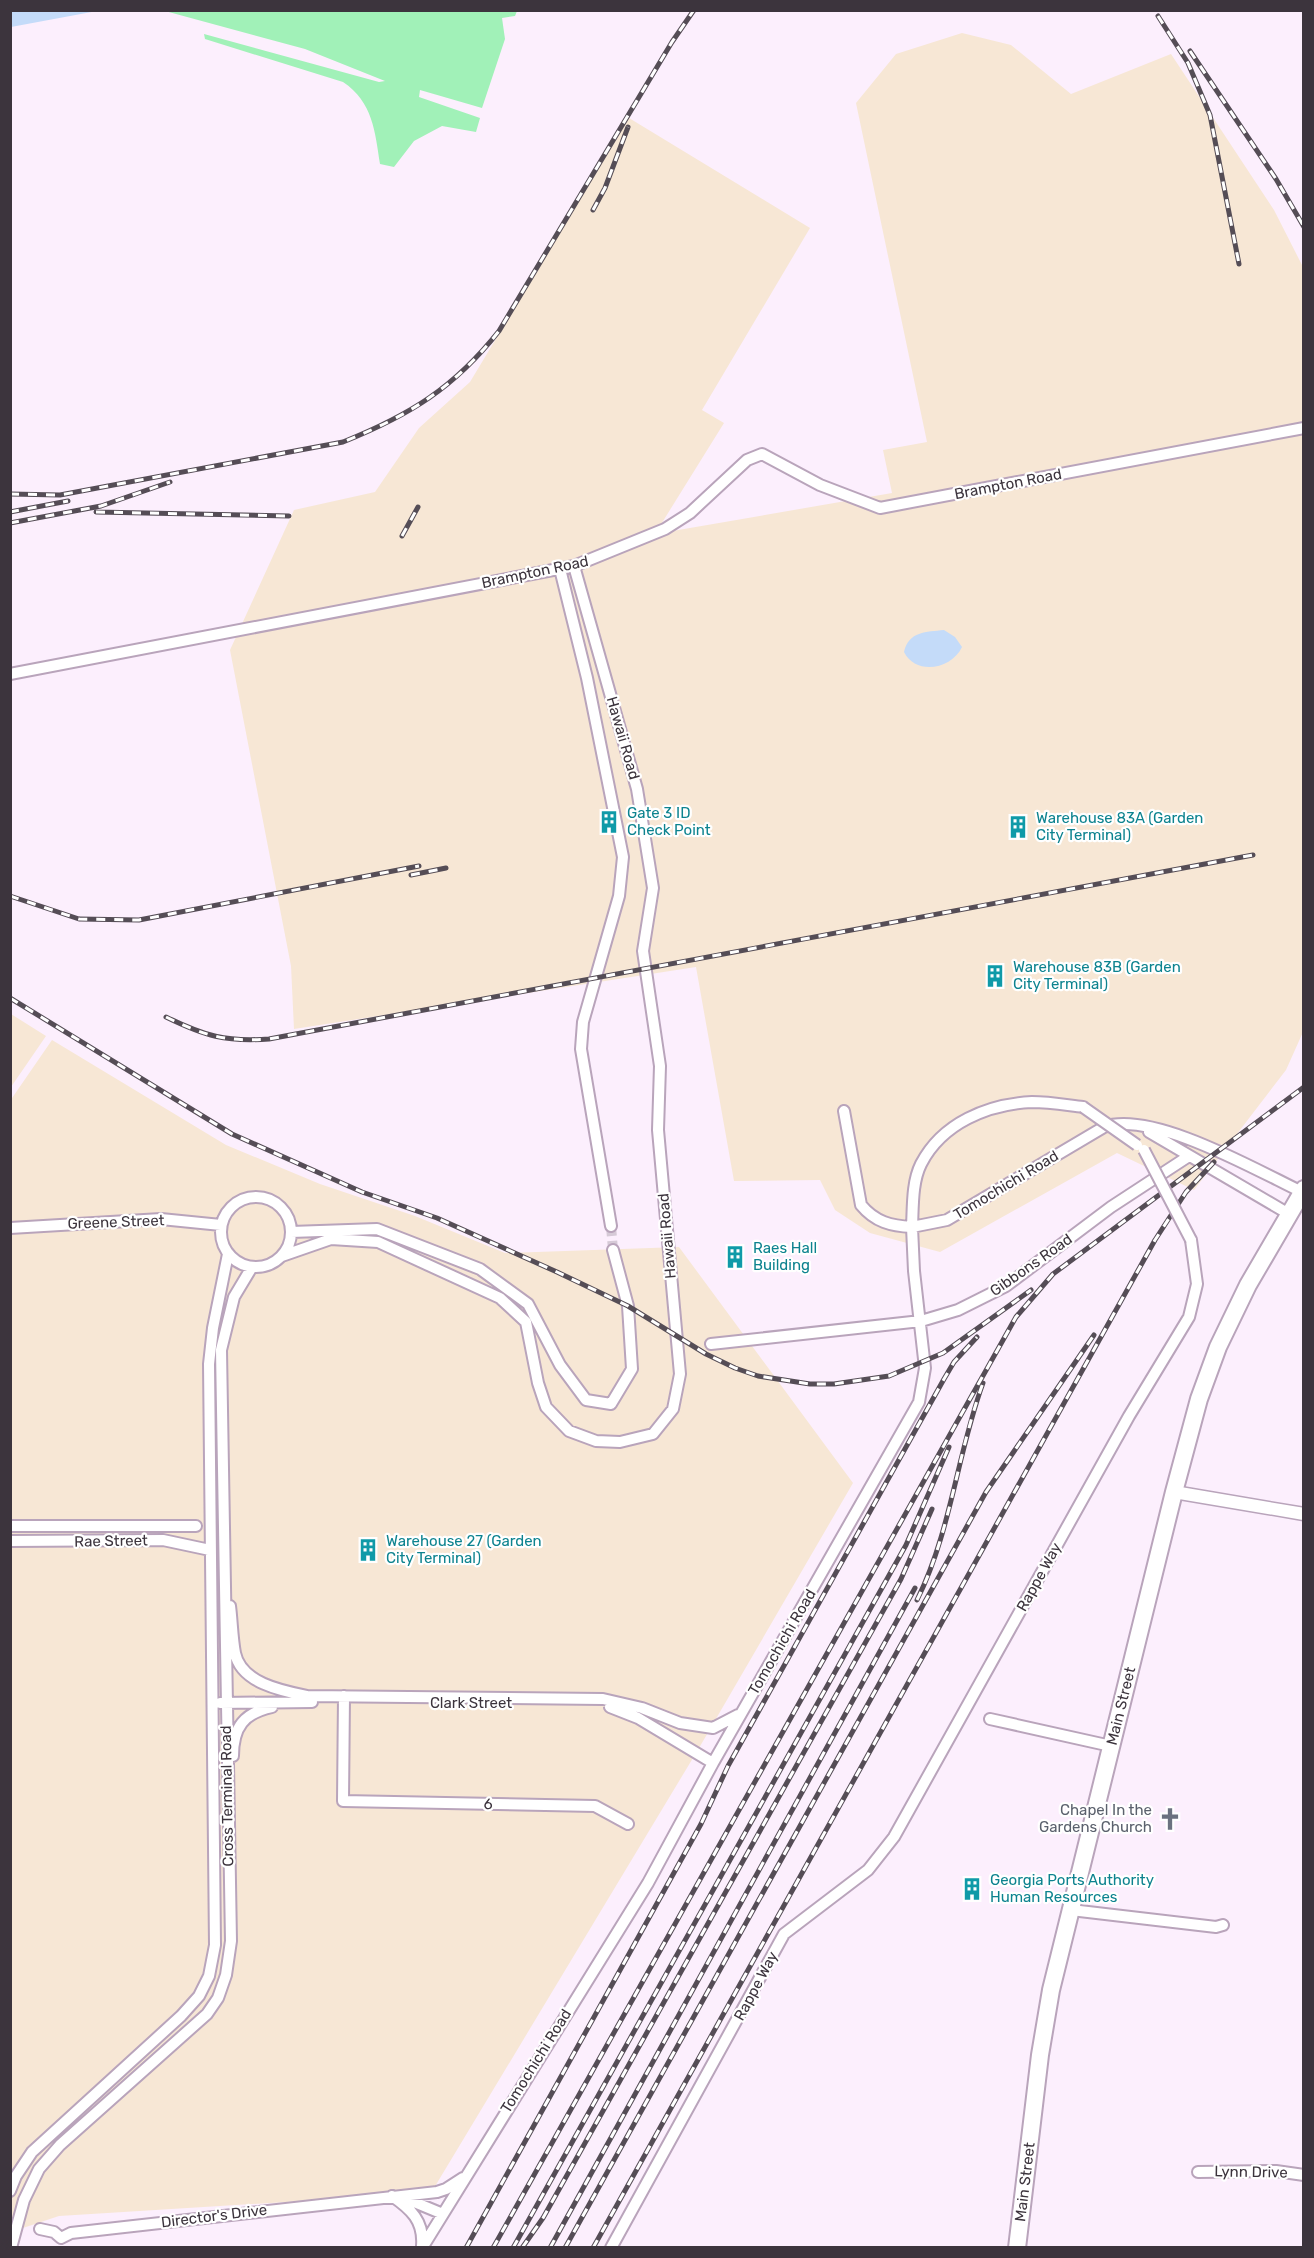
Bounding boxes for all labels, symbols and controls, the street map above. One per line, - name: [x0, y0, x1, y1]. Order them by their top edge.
- street label: Brampton Road: [953, 465, 1063, 503]
- street label: Brampton Road: [480, 552, 590, 592]
- street label: Hawaii Road: [603, 694, 643, 782]
- place label: Gate 3 ID Check Point: [627, 804, 711, 839]
- building icon: Gate 3 ID Check Point: [596, 809, 622, 835]
- place label: Warehouse 83A (Garden City Terminal): [1036, 809, 1203, 844]
- building icon: Warehouse 83A (Garden City Terminal): [1005, 814, 1031, 840]
- place label: Warehouse 83B (Garden City Terminal): [1013, 958, 1181, 993]
- building icon: Warehouse 83B (Garden City Terminal): [982, 963, 1008, 989]
- street label: Tomochichi Road: [950, 1147, 1062, 1223]
- street label: Hawaii Road: [654, 1193, 680, 1279]
- street label: Greene Street: [67, 1211, 165, 1233]
- street label: Gibbons Road: [986, 1230, 1076, 1300]
- place label: Raes Hall Building: [753, 1239, 817, 1274]
- building icon: Raes Hall Building: [722, 1244, 748, 1270]
- street label: Rae Street: [74, 1531, 148, 1551]
- place label: Warehouse 27 (Garden City Terminal): [386, 1532, 542, 1567]
- building icon: Warehouse 27 (Garden City Terminal): [355, 1537, 381, 1563]
- street label: Rappe Way: [1013, 1539, 1065, 1615]
- street label: Tomochichi Road: [744, 1586, 820, 1698]
- street label: Main Street: [1103, 1665, 1139, 1747]
- street label: Clark Street: [430, 1694, 512, 1712]
- street label: Cross Terminal Road: [217, 1725, 237, 1867]
- street label: 6: [483, 1795, 493, 1813]
- place label: Chapel In the Gardens Church: [1039, 1801, 1152, 1836]
- church icon: Chapel In the Gardens Church: [1157, 1806, 1183, 1832]
- place label: Georgia Ports Authority Human Resources: [990, 1871, 1154, 1906]
- building icon: Georgia Ports Authority Human Resources: [959, 1876, 985, 1902]
- street label: Rappe Way: [730, 1948, 782, 2024]
- street label: Tomochichi Road: [497, 2006, 575, 2116]
- street label: Main Street: [1011, 2141, 1039, 2223]
- street label: Lynn Drive: [1214, 2162, 1288, 2182]
- street label: Director's Drive: [160, 2201, 268, 2231]

